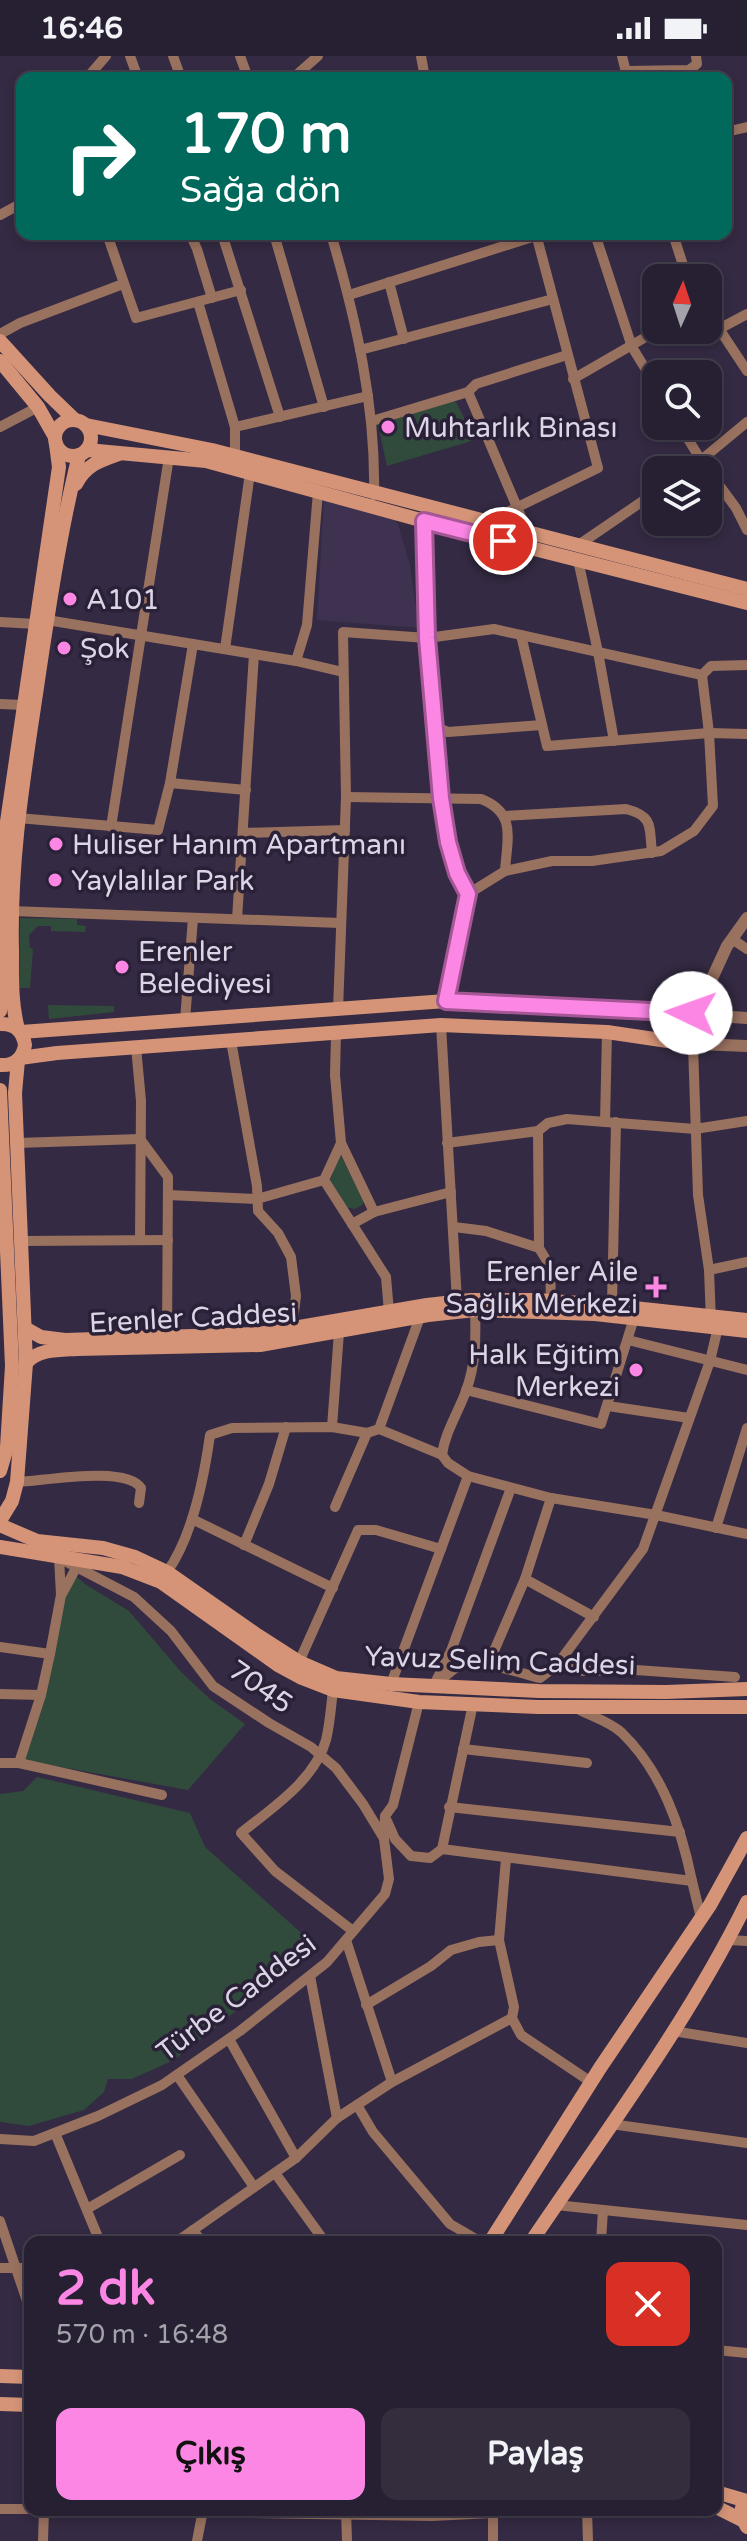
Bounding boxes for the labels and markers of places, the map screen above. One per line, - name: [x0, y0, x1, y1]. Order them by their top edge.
- place label: Muhtarlık Binası: [404, 411, 617, 445]
- marker: Muhtarlık Binası: [379, 418, 397, 436]
- pin: [469, 507, 537, 575]
- place label: A101: [86, 583, 160, 617]
- marker: A101: [61, 590, 79, 608]
- place label: Şok: [80, 632, 130, 666]
- marker: Şok: [55, 639, 73, 657]
- place label: Huliser Hanım Apartmanı: [72, 828, 406, 862]
- marker: Huliser Hanım Apartmanı: [47, 835, 65, 853]
- place label: Yaylalılar Park: [71, 864, 254, 898]
- marker: Yaylalılar Park: [46, 871, 64, 889]
- place label: Erenler Belediyesi: [138, 935, 272, 1001]
- marker: Erenler Belediyesi: [113, 958, 131, 976]
- place label: Erenler Aile Sağlık Merkezi: [446, 1255, 638, 1321]
- marker: Erenler Aile Sağlık Merkezi: [645, 1276, 667, 1298]
- place label: Halk Eğitim Merkezi: [468, 1338, 620, 1404]
- marker: Halk Eğitim Merkezi: [627, 1361, 645, 1379]

